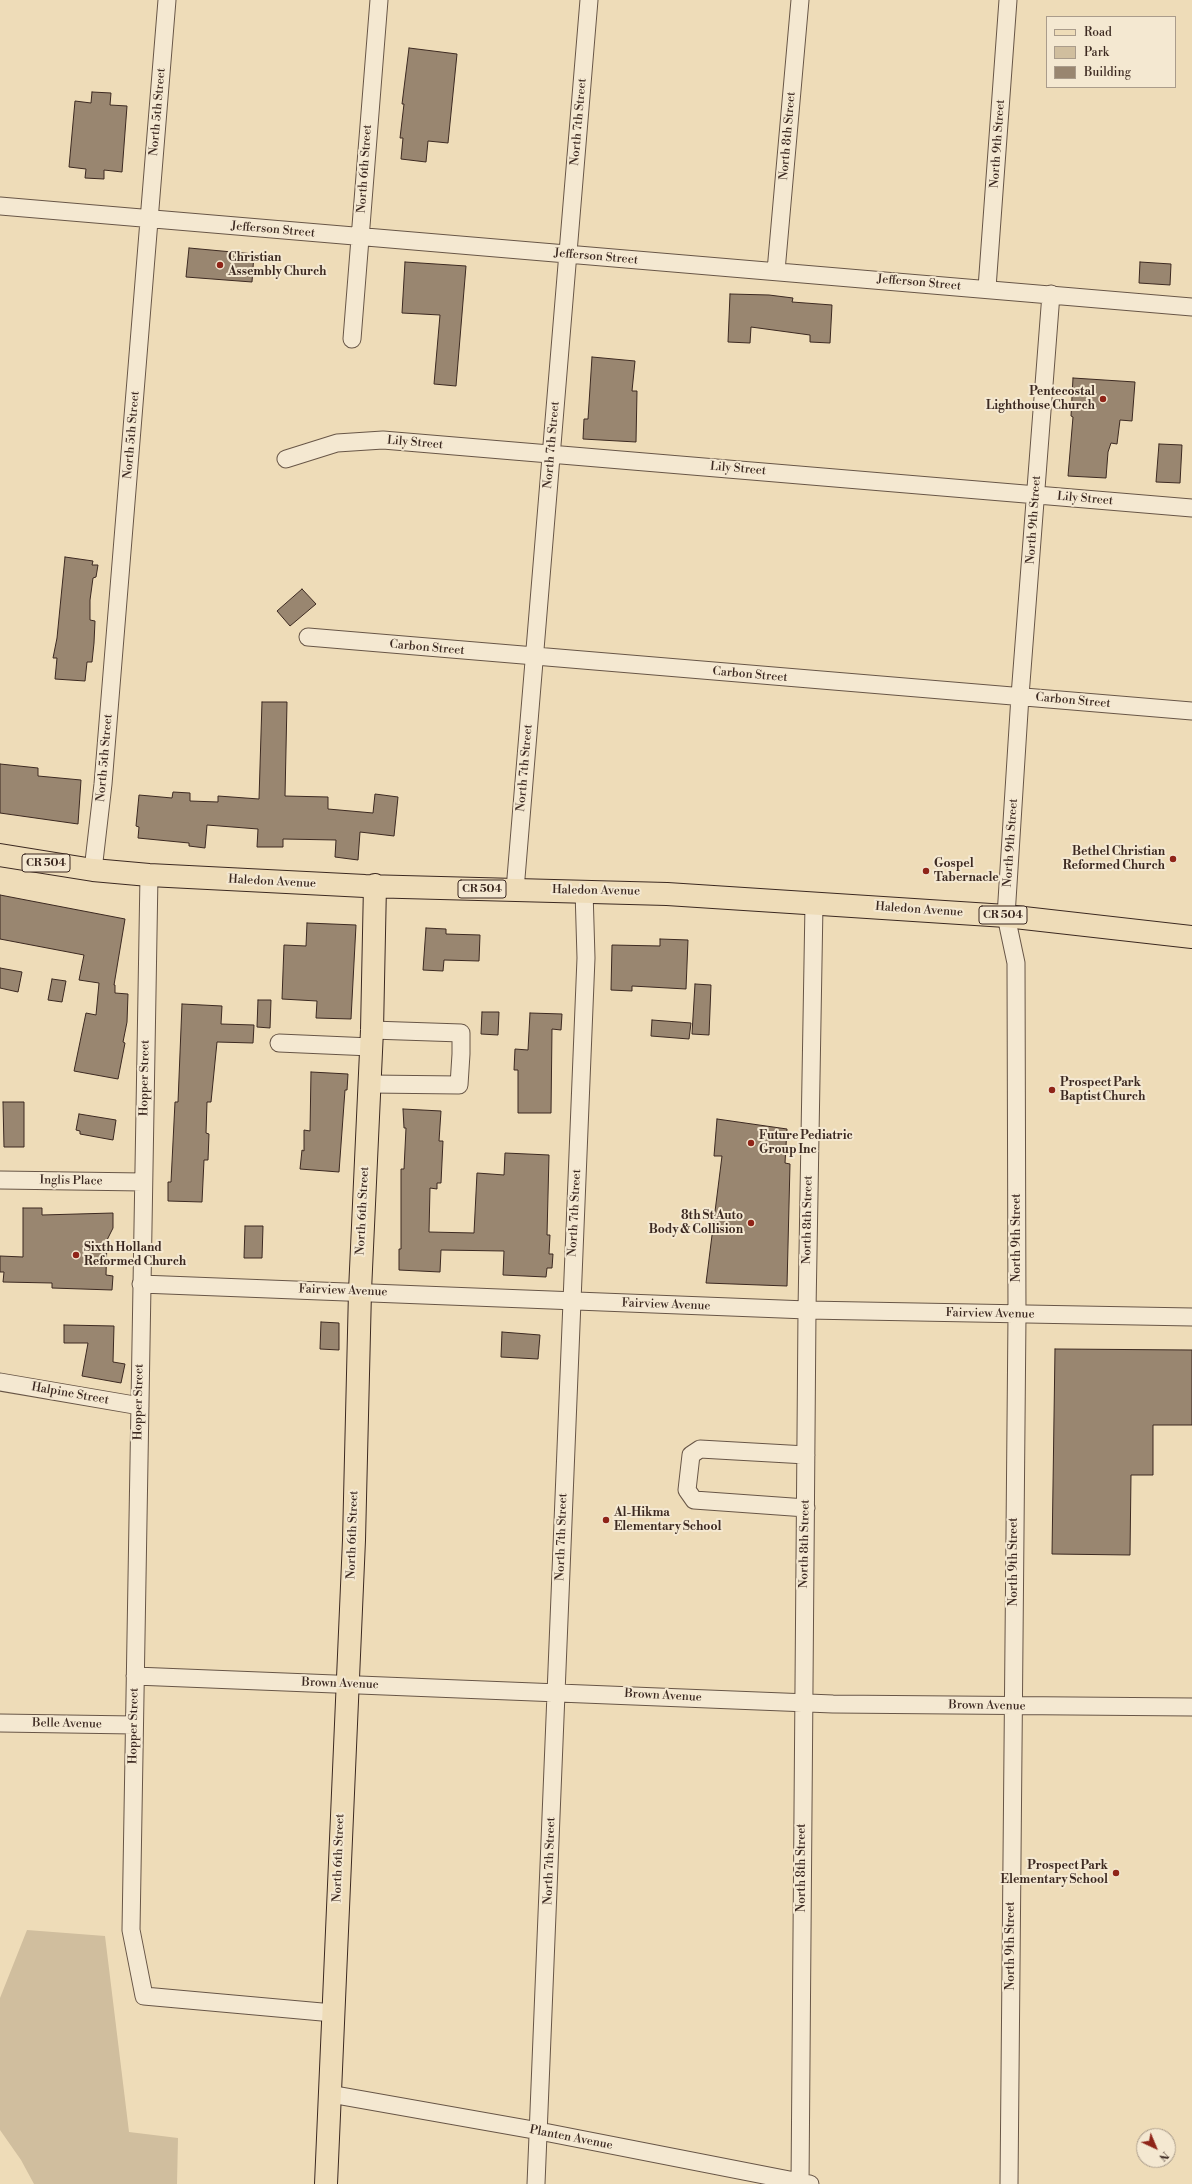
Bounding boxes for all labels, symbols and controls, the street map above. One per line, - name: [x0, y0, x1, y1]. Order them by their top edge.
- legend: [1046, 16, 1176, 88]
- text: Road: [1084, 25, 1112, 40]
- text: Park: [1084, 45, 1109, 60]
- text: Building: [1084, 65, 1131, 80]
- street label: North 5th Street: [147, 67, 169, 157]
- street label: North 7th Street: [568, 78, 590, 166]
- street label: North 8th Street: [777, 91, 799, 181]
- street label: North 9th Street: [988, 99, 1008, 189]
- street label: North 6th Street: [355, 124, 375, 214]
- street label: Jefferson Street: [230, 219, 316, 241]
- street label: Jefferson Street: [553, 246, 639, 268]
- place label: Christian Assembly Church: [228, 251, 327, 279]
- marker: Christian Assembly Church: [215, 260, 225, 270]
- street label: Jefferson Street: [876, 272, 962, 294]
- place label: Pentecostal Lighthouse Church: [986, 385, 1095, 413]
- street label: North 5th Street: [121, 390, 143, 480]
- marker: Pentecostal Lighthouse Church: [1098, 394, 1108, 404]
- street label: North 7th Street: [541, 401, 563, 489]
- street label: Lily Street: [386, 433, 444, 453]
- street label: Lily Street: [709, 459, 767, 479]
- street label: North 9th Street: [1024, 475, 1044, 565]
- street label: Lily Street: [1056, 489, 1114, 509]
- street label: Carbon Street: [389, 638, 465, 658]
- street label: Carbon Street: [712, 665, 788, 685]
- street label: Carbon Street: [1035, 691, 1111, 711]
- street label: North 5th Street: [94, 713, 116, 803]
- street label: North 7th Street: [514, 724, 536, 812]
- street label: North 9th Street: [1001, 798, 1021, 888]
- place label: Bethel Christian Reformed Church: [1063, 845, 1165, 873]
- road number: CR 504: [22, 854, 70, 872]
- marker: Bethel Christian Reformed Church: [1168, 854, 1178, 864]
- place label: Gospel Tabernacle: [934, 857, 999, 885]
- marker: Gospel Tabernacle: [921, 866, 931, 876]
- street label: Haledon Avenue: [228, 873, 316, 891]
- road number: CR 504: [458, 880, 506, 898]
- street label: Haledon Avenue: [552, 883, 640, 899]
- street label: Haledon Avenue: [875, 900, 963, 920]
- road number: CR 504: [979, 906, 1027, 924]
- street label: Hopper Street: [137, 1040, 153, 1116]
- place label: Prospect Park Baptist Church: [1060, 1076, 1145, 1104]
- marker: Prospect Park Baptist Church: [1047, 1085, 1057, 1095]
- place label: Future Pediatric Group Inc: [759, 1129, 853, 1157]
- marker: Future Pediatric Group Inc: [746, 1138, 756, 1148]
- street label: North 6th Street: [353, 1166, 373, 1256]
- street label: North 7th Street: [566, 1169, 584, 1257]
- street label: Inglis Place: [39, 1173, 103, 1189]
- street label: North 8th Street: [800, 1175, 816, 1265]
- street label: North 9th Street: [1010, 1194, 1024, 1282]
- place label: 8th St Auto Body & Collision: [649, 1209, 743, 1237]
- marker: 8th St Auto Body & Collision: [746, 1218, 756, 1228]
- place label: Sixth Holland Reformed Church: [84, 1241, 186, 1269]
- marker: Sixth Holland Reformed Church: [71, 1250, 81, 1260]
- street label: Fairview Avenue: [298, 1282, 388, 1300]
- street label: Fairview Avenue: [621, 1296, 711, 1314]
- street label: Fairview Avenue: [945, 1306, 1035, 1322]
- street label: Hopper Street: [131, 1364, 147, 1440]
- street label: Halpine Street: [30, 1380, 110, 1408]
- street label: North 6th Street: [344, 1490, 362, 1580]
- street label: North 7th Street: [553, 1493, 571, 1581]
- street label: North 8th Street: [797, 1499, 813, 1589]
- place label: Al-Hikma Elementary School: [614, 1506, 721, 1534]
- marker: Al-Hikma Elementary School: [601, 1515, 611, 1525]
- street label: North 9th Street: [1007, 1518, 1021, 1606]
- street label: Brown Avenue: [301, 1675, 379, 1693]
- street label: Brown Avenue: [624, 1687, 702, 1705]
- street label: Hopper Street: [126, 1688, 142, 1764]
- street label: Brown Avenue: [948, 1698, 1026, 1714]
- street label: Belle Avenue: [32, 1716, 102, 1732]
- street label: North 6th Street: [330, 1813, 348, 1903]
- street label: North 7th Street: [541, 1817, 559, 1905]
- street label: North 8th Street: [795, 1823, 809, 1913]
- place label: Prospect Park Elementary School: [1001, 1859, 1108, 1887]
- marker: Prospect Park Elementary School: [1111, 1868, 1121, 1878]
- street label: North 9th Street: [1004, 1902, 1018, 1990]
- street label: Planten Avenue: [528, 2123, 614, 2153]
- north arrow: [1136, 2128, 1176, 2168]
- text: N: [1156, 2148, 1172, 2164]

